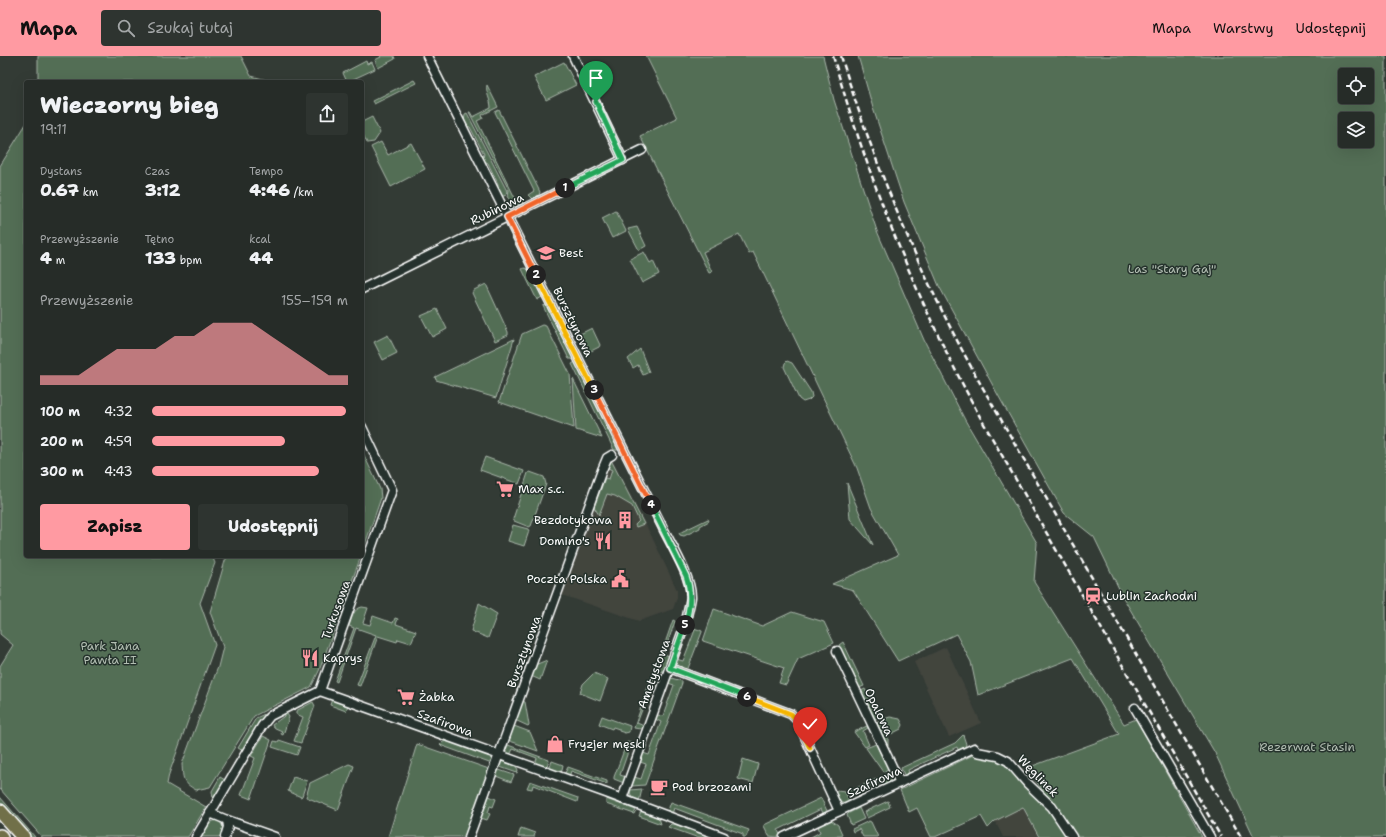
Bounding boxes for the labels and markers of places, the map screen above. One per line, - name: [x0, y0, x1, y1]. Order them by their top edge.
- pin: [579, 61, 613, 102]
- pin: 1: [555, 178, 575, 198]
- school or university icon: Best: [536, 243, 556, 263]
- place label: Best: [559, 245, 584, 261]
- pin: 2: [526, 265, 546, 285]
- pin: 3: [584, 380, 604, 400]
- supermarket icon: Max s.c.: [495, 479, 515, 499]
- place label: Max s.c.: [518, 481, 565, 497]
- pin: 4: [641, 495, 661, 515]
- building icon: Bezdotykowa: [615, 510, 635, 530]
- place label: Bezdotykowa: [534, 512, 613, 528]
- restaurant icon: Domino's: [593, 531, 613, 551]
- place label: Domino's: [539, 533, 590, 549]
- public building icon: Poczta Polska: [610, 569, 630, 589]
- place label: Poczta Polska: [527, 571, 608, 587]
- station icon: Lublin Zachodni: [1083, 586, 1103, 606]
- place label: Lublin Zachodni: [1106, 588, 1197, 604]
- pin: 5: [675, 615, 695, 635]
- restaurant icon: Kaprys: [300, 648, 320, 668]
- place label: Kaprys: [323, 650, 363, 666]
- supermarket icon: Żabka: [396, 687, 416, 707]
- pin: 6: [737, 687, 757, 707]
- place label: Żabka: [419, 689, 455, 705]
- pin: [793, 707, 827, 748]
- shop icon: Fryzjer męski: [545, 734, 565, 754]
- place label: Fryzjer męski: [568, 736, 645, 752]
- cafe icon: Pod brzozami: [649, 777, 669, 797]
- place label: Pod brzozami: [672, 779, 752, 795]

